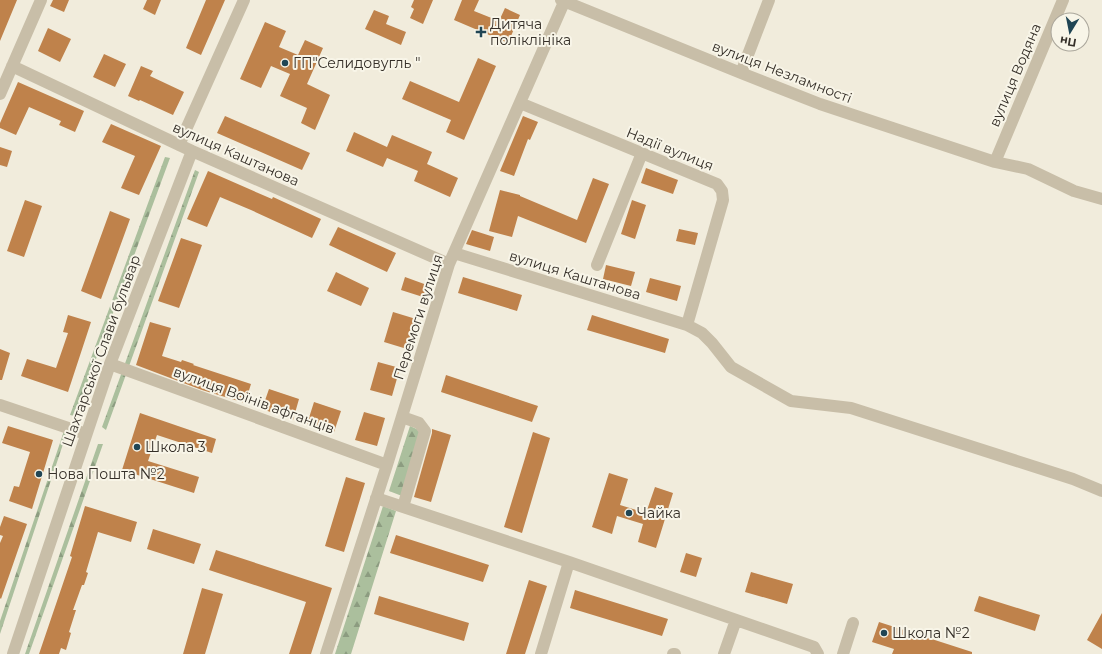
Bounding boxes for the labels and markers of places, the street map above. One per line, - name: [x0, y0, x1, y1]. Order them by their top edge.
- place label: Дитяча поліклініка: [490, 15, 571, 49]
- marker: Дитяча поліклініка: [475, 26, 487, 38]
- place label: ГП"Селидовугль ": [293, 54, 420, 72]
- marker: ГП"Селидовугль ": [280, 58, 290, 68]
- place label: Школа 3: [145, 438, 206, 456]
- marker: Школа 3: [132, 442, 142, 452]
- place label: Нова Пошта №2: [47, 465, 165, 483]
- marker: Нова Пошта №2: [34, 469, 44, 479]
- place label: Чайка: [637, 504, 681, 522]
- marker: Чайка: [624, 508, 634, 518]
- place label: Школа №2: [892, 624, 970, 642]
- marker: Школа №2: [879, 628, 889, 638]

